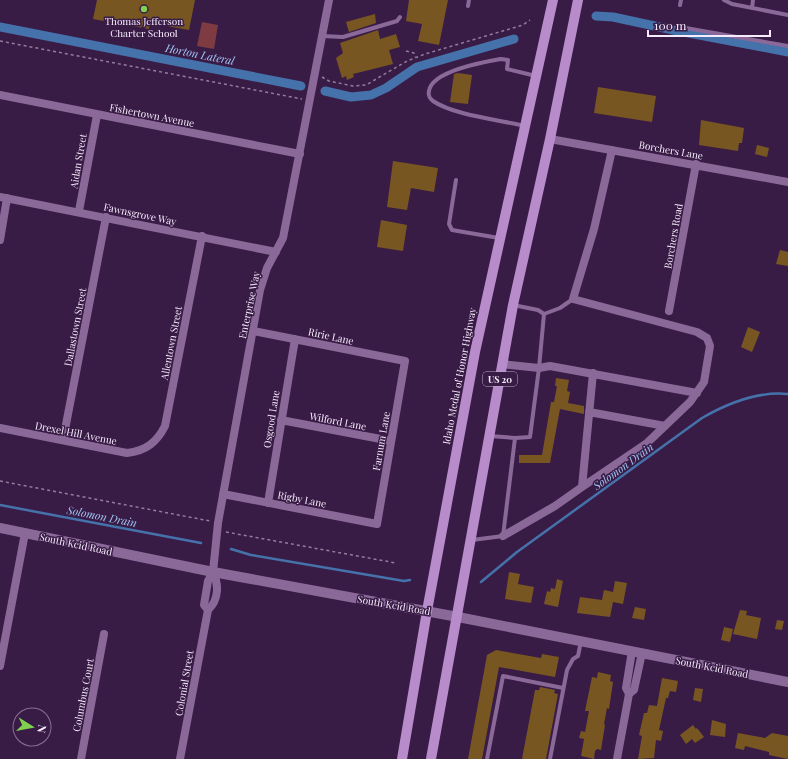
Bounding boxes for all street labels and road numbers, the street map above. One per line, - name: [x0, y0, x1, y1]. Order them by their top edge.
- street label: Fishertown Avenue: [108, 100, 196, 130]
- street label: Aidan Street: [66, 132, 90, 190]
- street label: Borchers Lane: [638, 137, 704, 163]
- street label: Fawnsgrove Way: [102, 199, 178, 229]
- street label: Borchers Road: [660, 202, 686, 270]
- street label: Enterprise Way: [235, 270, 263, 340]
- street label: Dallastown Street: [61, 286, 90, 367]
- street label: Allentown Street: [157, 304, 185, 382]
- street label: Idaho Medal of Honor Highway: [439, 306, 479, 446]
- street label: Ririe Lane: [307, 324, 355, 348]
- road number: US 20: [483, 372, 517, 386]
- street label: Osgood Lane: [260, 389, 282, 449]
- street label: Wilford Lane: [307, 408, 368, 433]
- street label: Farnum Lane: [369, 410, 393, 472]
- street label: Drexel Hill Avenue: [34, 418, 118, 448]
- street label: Rigby Lane: [276, 487, 328, 511]
- street label: South Kcid Road: [38, 529, 114, 559]
- street label: South Kcid Road: [356, 592, 432, 618]
- street label: Colonial Street: [171, 649, 197, 717]
- street label: South Kcid Road: [674, 653, 750, 681]
- street label: Columbus Court: [69, 657, 97, 733]

